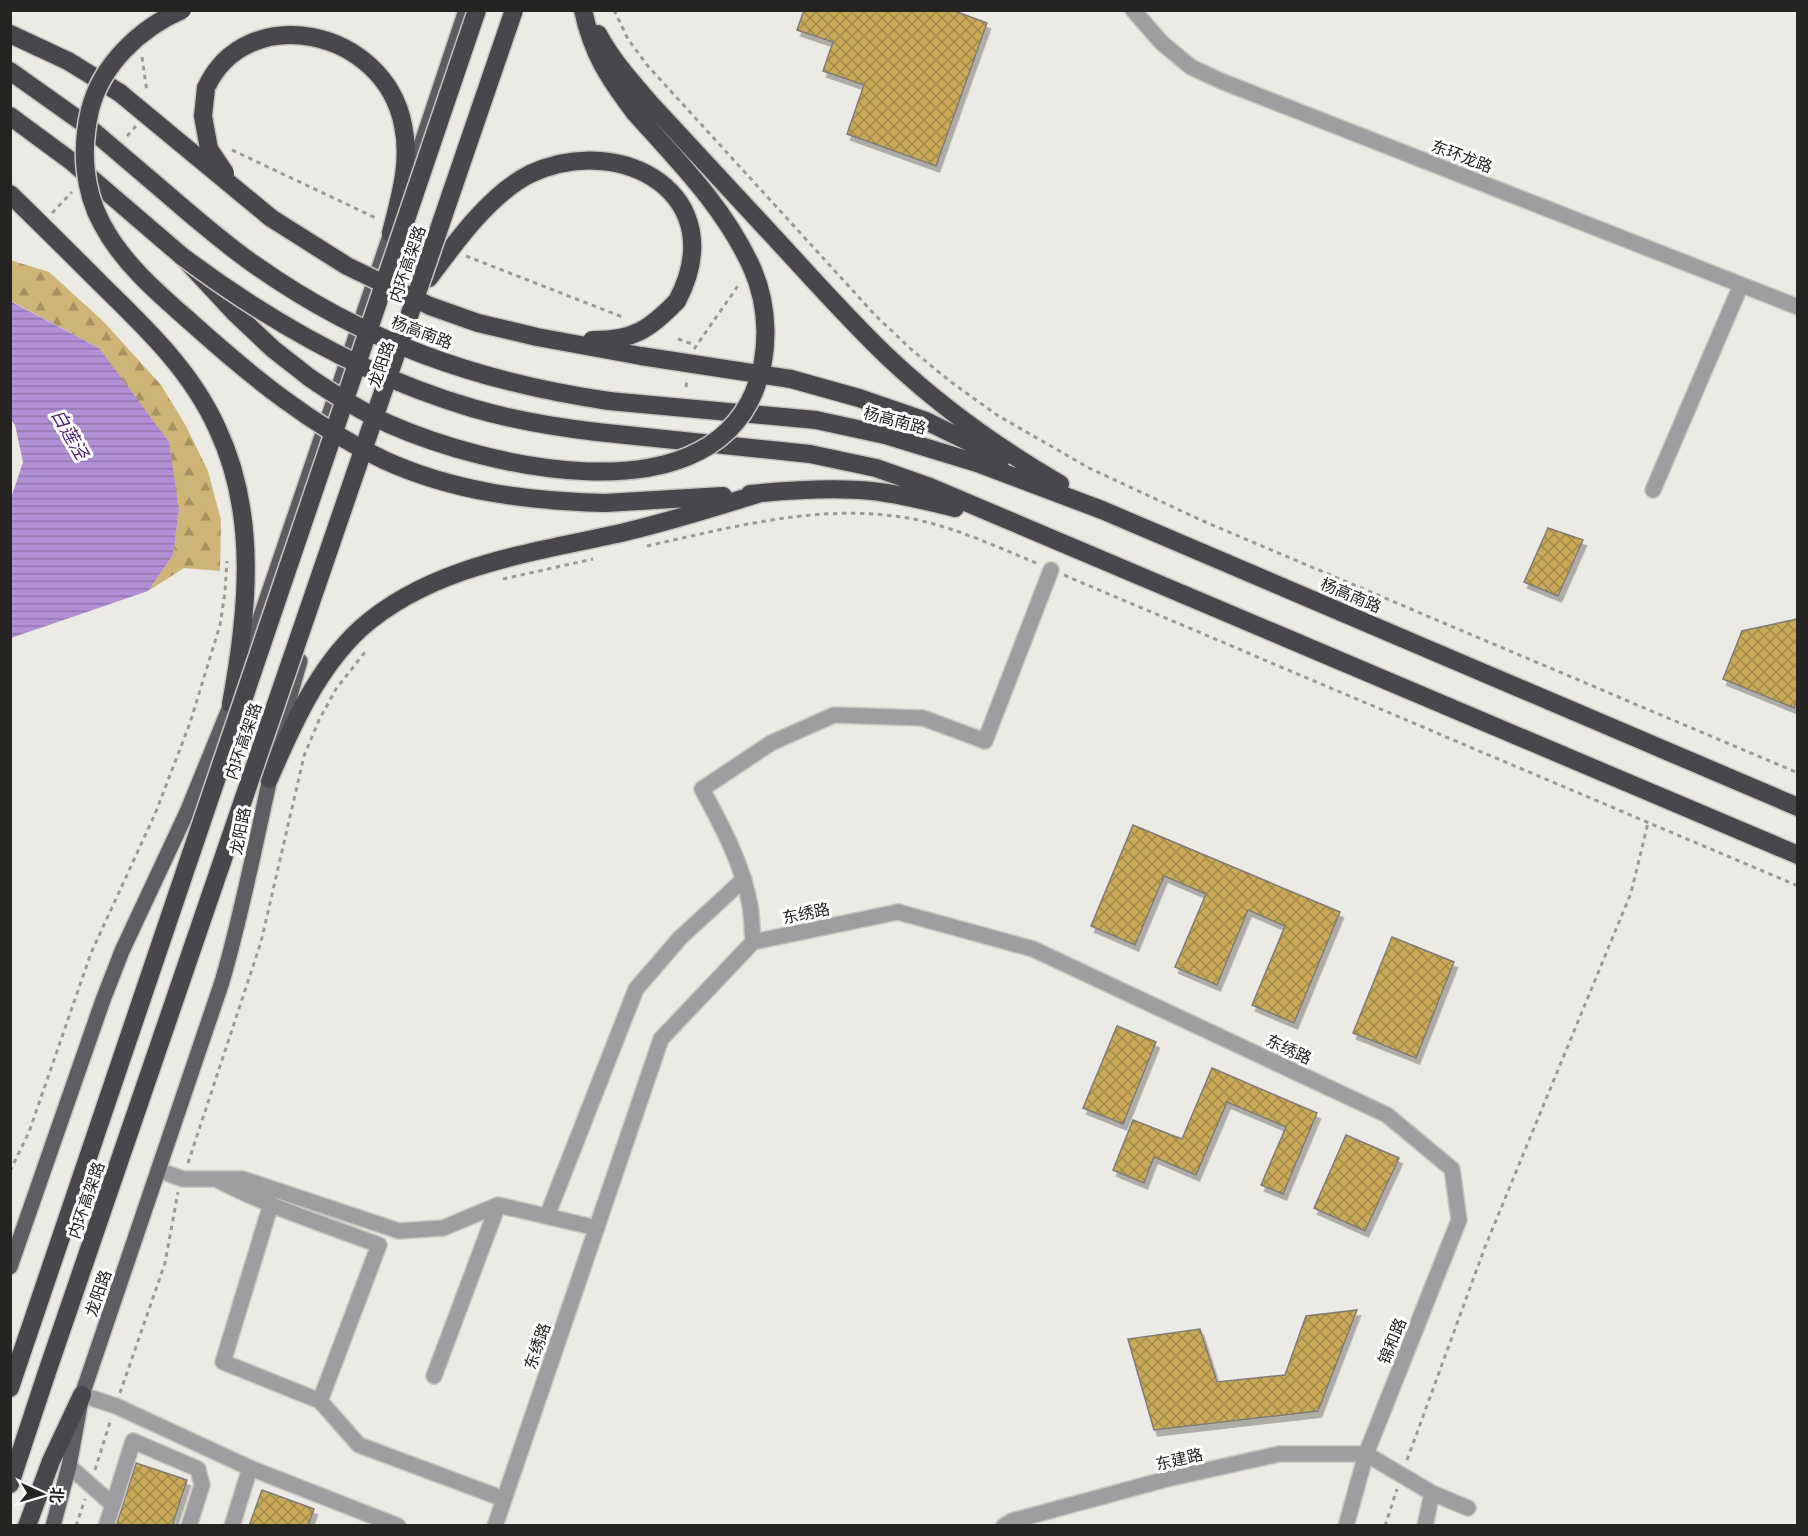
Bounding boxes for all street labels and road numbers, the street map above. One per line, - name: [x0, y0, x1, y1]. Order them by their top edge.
- street label: 东环龙路: [1429, 135, 1495, 177]
- street label: 内环高架路: [385, 223, 429, 305]
- street label: 杨高南路: [389, 311, 455, 353]
- street label: 龙阳路: [364, 338, 398, 390]
- street label: 杨高南路: [861, 402, 929, 438]
- street label: 杨高南路: [1318, 573, 1384, 617]
- street label: 内环高架路: [221, 700, 265, 782]
- street label: 龙阳路: [226, 806, 254, 856]
- street label: 东绣路: [780, 898, 832, 928]
- street label: 东绣路: [1263, 1030, 1315, 1068]
- street label: 内环高架路: [64, 1159, 108, 1241]
- street label: 龙阳路: [81, 1267, 115, 1319]
- street label: 锦和路: [1374, 1315, 1410, 1367]
- street label: 东绣路: [520, 1320, 554, 1372]
- street label: 东建路: [1153, 1444, 1205, 1474]

